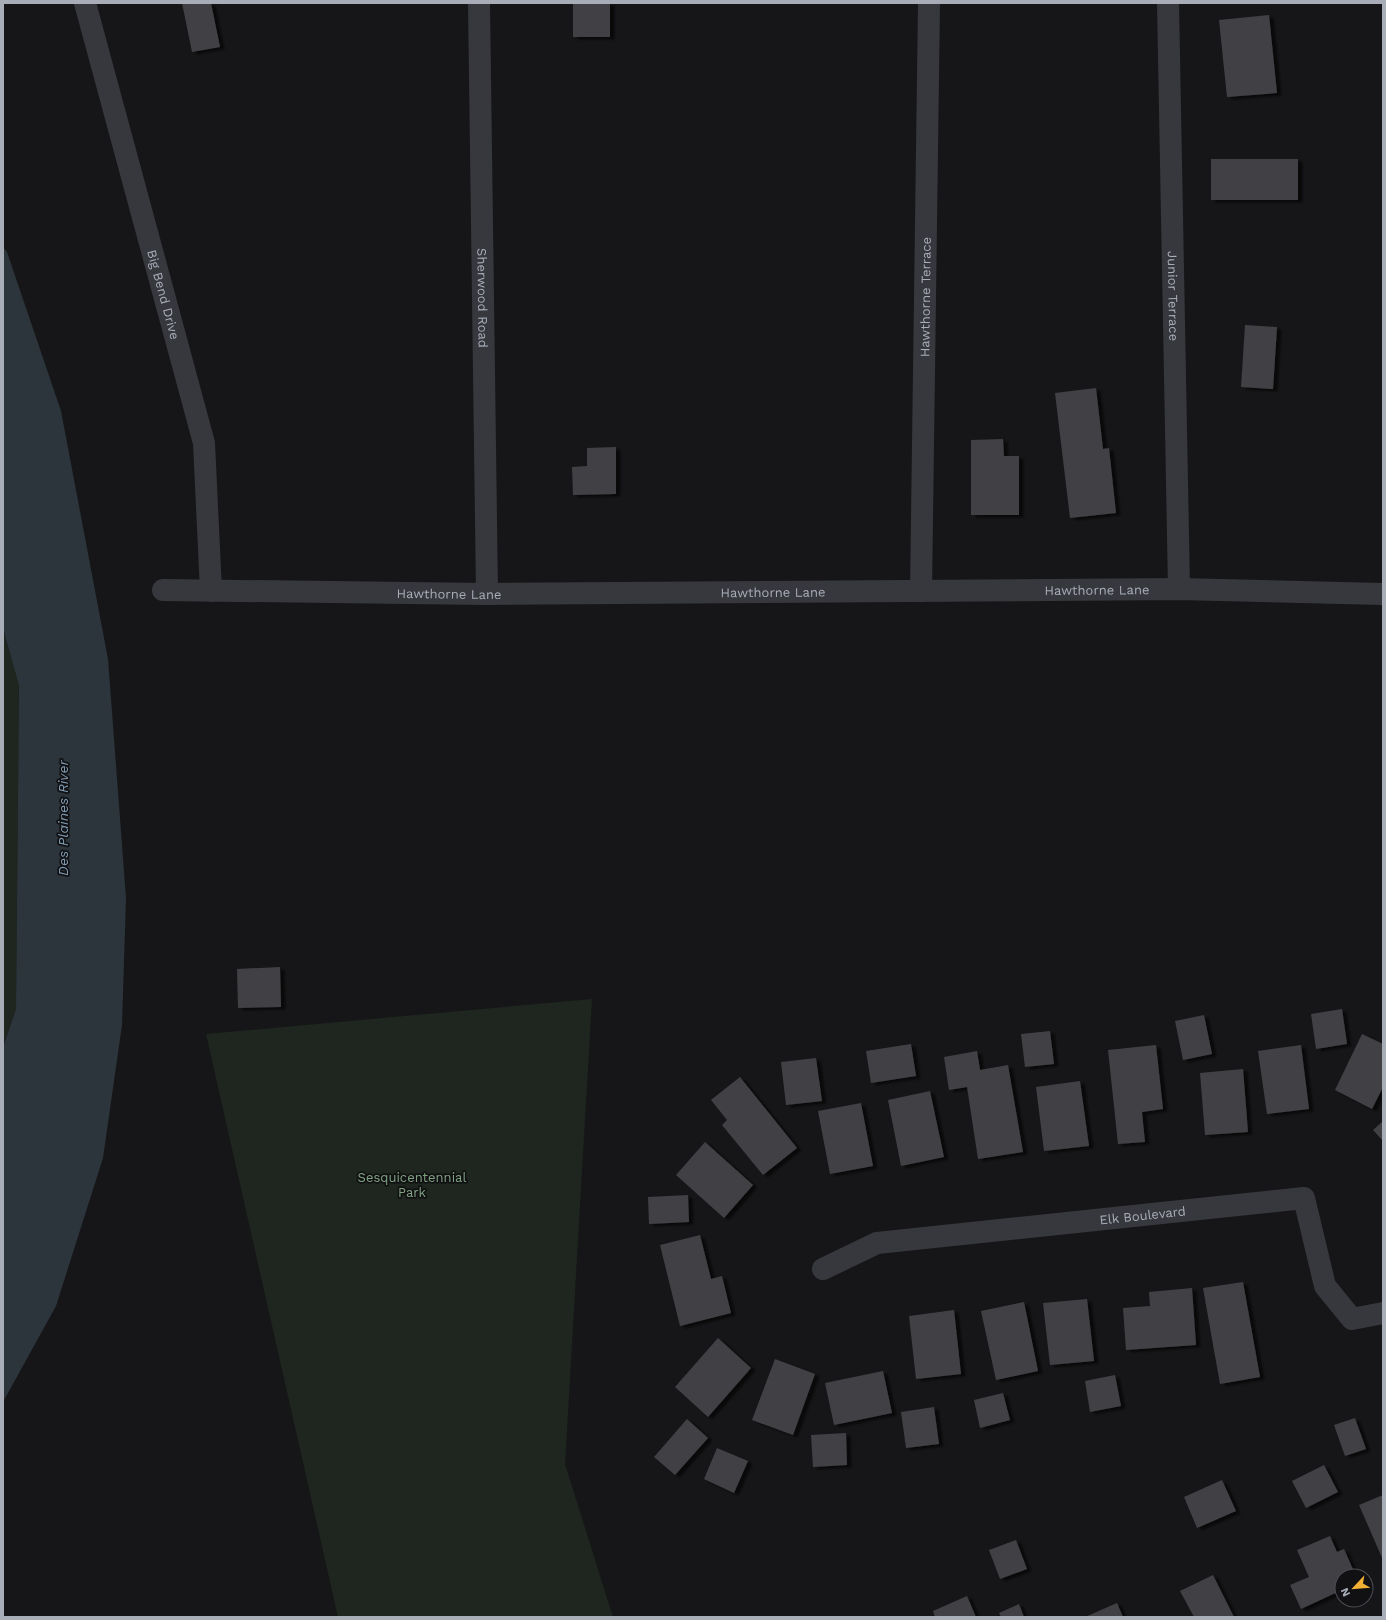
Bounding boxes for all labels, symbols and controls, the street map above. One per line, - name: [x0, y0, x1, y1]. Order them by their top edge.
- street label: Hawthorne Terrace: [917, 237, 933, 357]
- street label: Big Bend Drive: [145, 248, 183, 341]
- street label: Sherwood Road: [475, 248, 491, 348]
- street label: Junior Terrace: [1165, 251, 1182, 341]
- street label: Hawthorne Lane: [1044, 582, 1149, 597]
- street label: Hawthorne Lane: [720, 584, 825, 600]
- street label: Hawthorne Lane: [396, 585, 501, 602]
- water label: Des Plaines River: [55, 759, 71, 876]
- park label: Sesquicentennial Park: [358, 1170, 466, 1200]
- street label: Elk Boulevard: [1099, 1203, 1186, 1227]
- north arrow: [1334, 1568, 1374, 1608]
- text: N: [1338, 1586, 1353, 1599]

